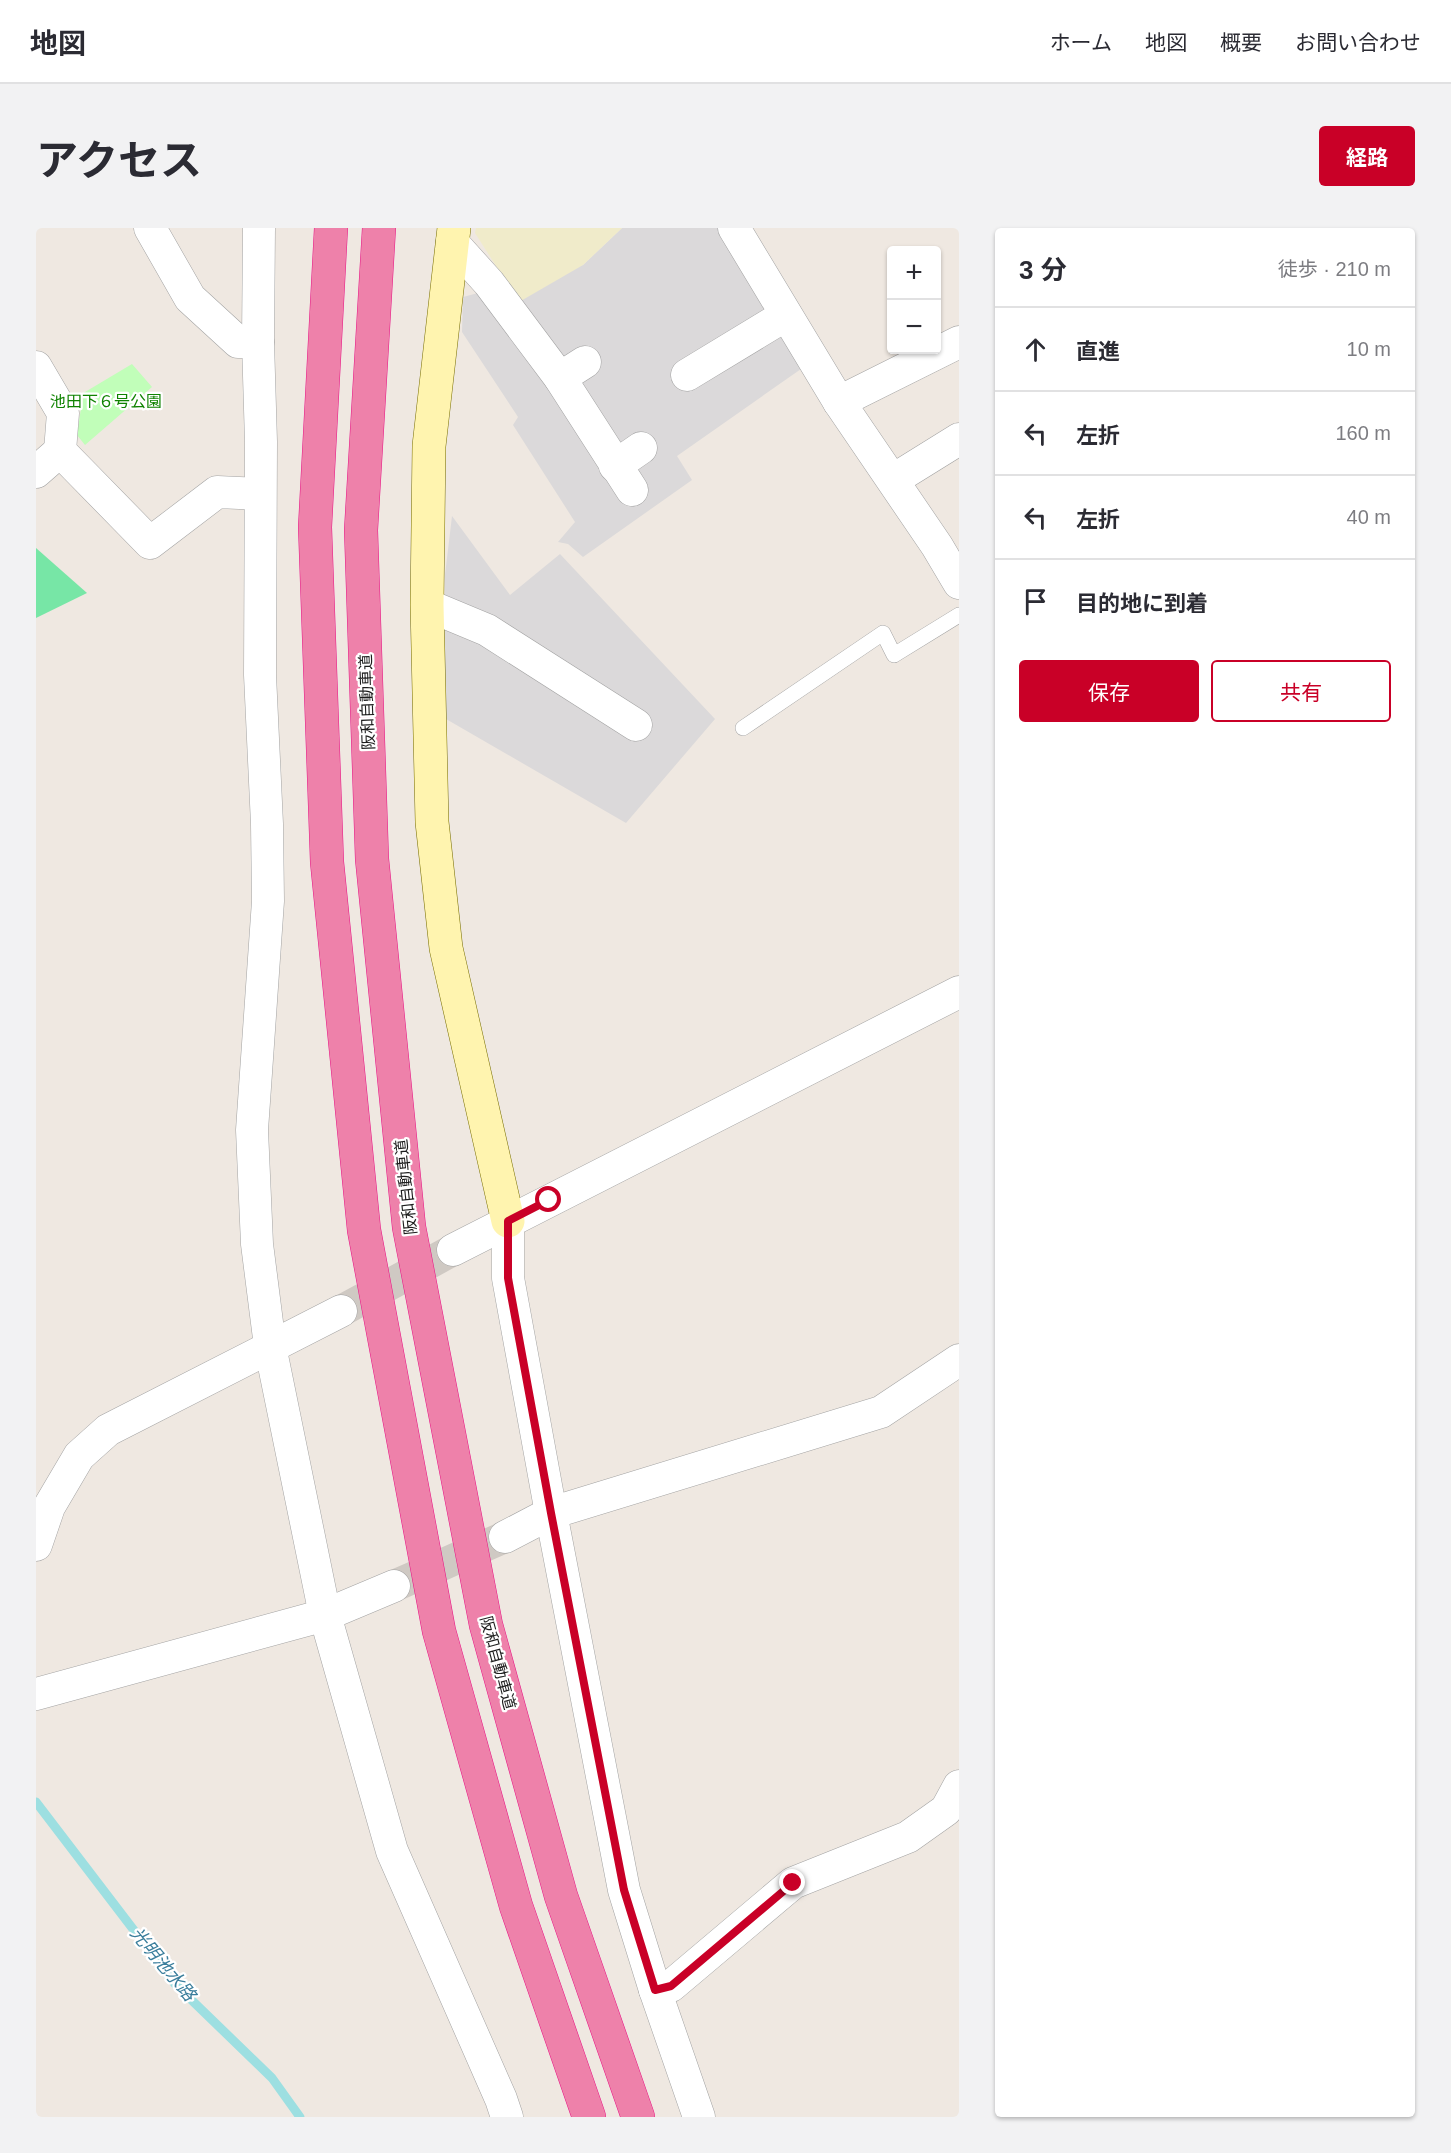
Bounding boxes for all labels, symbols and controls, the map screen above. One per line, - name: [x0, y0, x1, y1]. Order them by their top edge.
- text: 地図: [30, 28, 86, 59]
- text: ホーム: [1050, 31, 1112, 54]
- text: 地図: [1145, 31, 1187, 54]
- text: 概要: [1220, 31, 1262, 54]
- text: お問い合わせ: [1295, 31, 1421, 54]
- button: 経路: [1319, 126, 1415, 186]
- text: アクセス: [36, 137, 202, 184]
- map controls: [887, 246, 941, 354]
- button: +: [887, 246, 941, 300]
- text: 3 分: [1019, 255, 1067, 285]
- text: 徒歩 · 210 m: [1278, 258, 1391, 280]
- button: −: [887, 300, 941, 354]
- icon: ahead: [1019, 333, 1052, 366]
- text: 10 m: [1347, 338, 1391, 360]
- text: 直進: [1076, 339, 1120, 364]
- park label: 池田下６号公園: [50, 393, 162, 410]
- icon: left: [1019, 417, 1052, 450]
- text: 160 m: [1335, 422, 1391, 444]
- text: 左折: [1076, 423, 1120, 448]
- icon: left: [1019, 501, 1052, 534]
- text: 40 m: [1347, 506, 1391, 528]
- text: 左折: [1076, 507, 1120, 532]
- icon: arrive: [1019, 585, 1052, 618]
- text: 目的地に到着: [1076, 591, 1208, 616]
- street label: 阪和自動車道: [357, 654, 377, 750]
- button: 保存: [1019, 660, 1199, 722]
- button: 共有: [1211, 660, 1391, 722]
- street label: 阪和自動車道: [393, 1138, 419, 1236]
- route start: [535, 1186, 561, 1212]
- street label: 阪和自動車道: [477, 1614, 519, 1712]
- route end: [779, 1869, 805, 1895]
- water label: 光明池水路: [126, 1923, 201, 2006]

